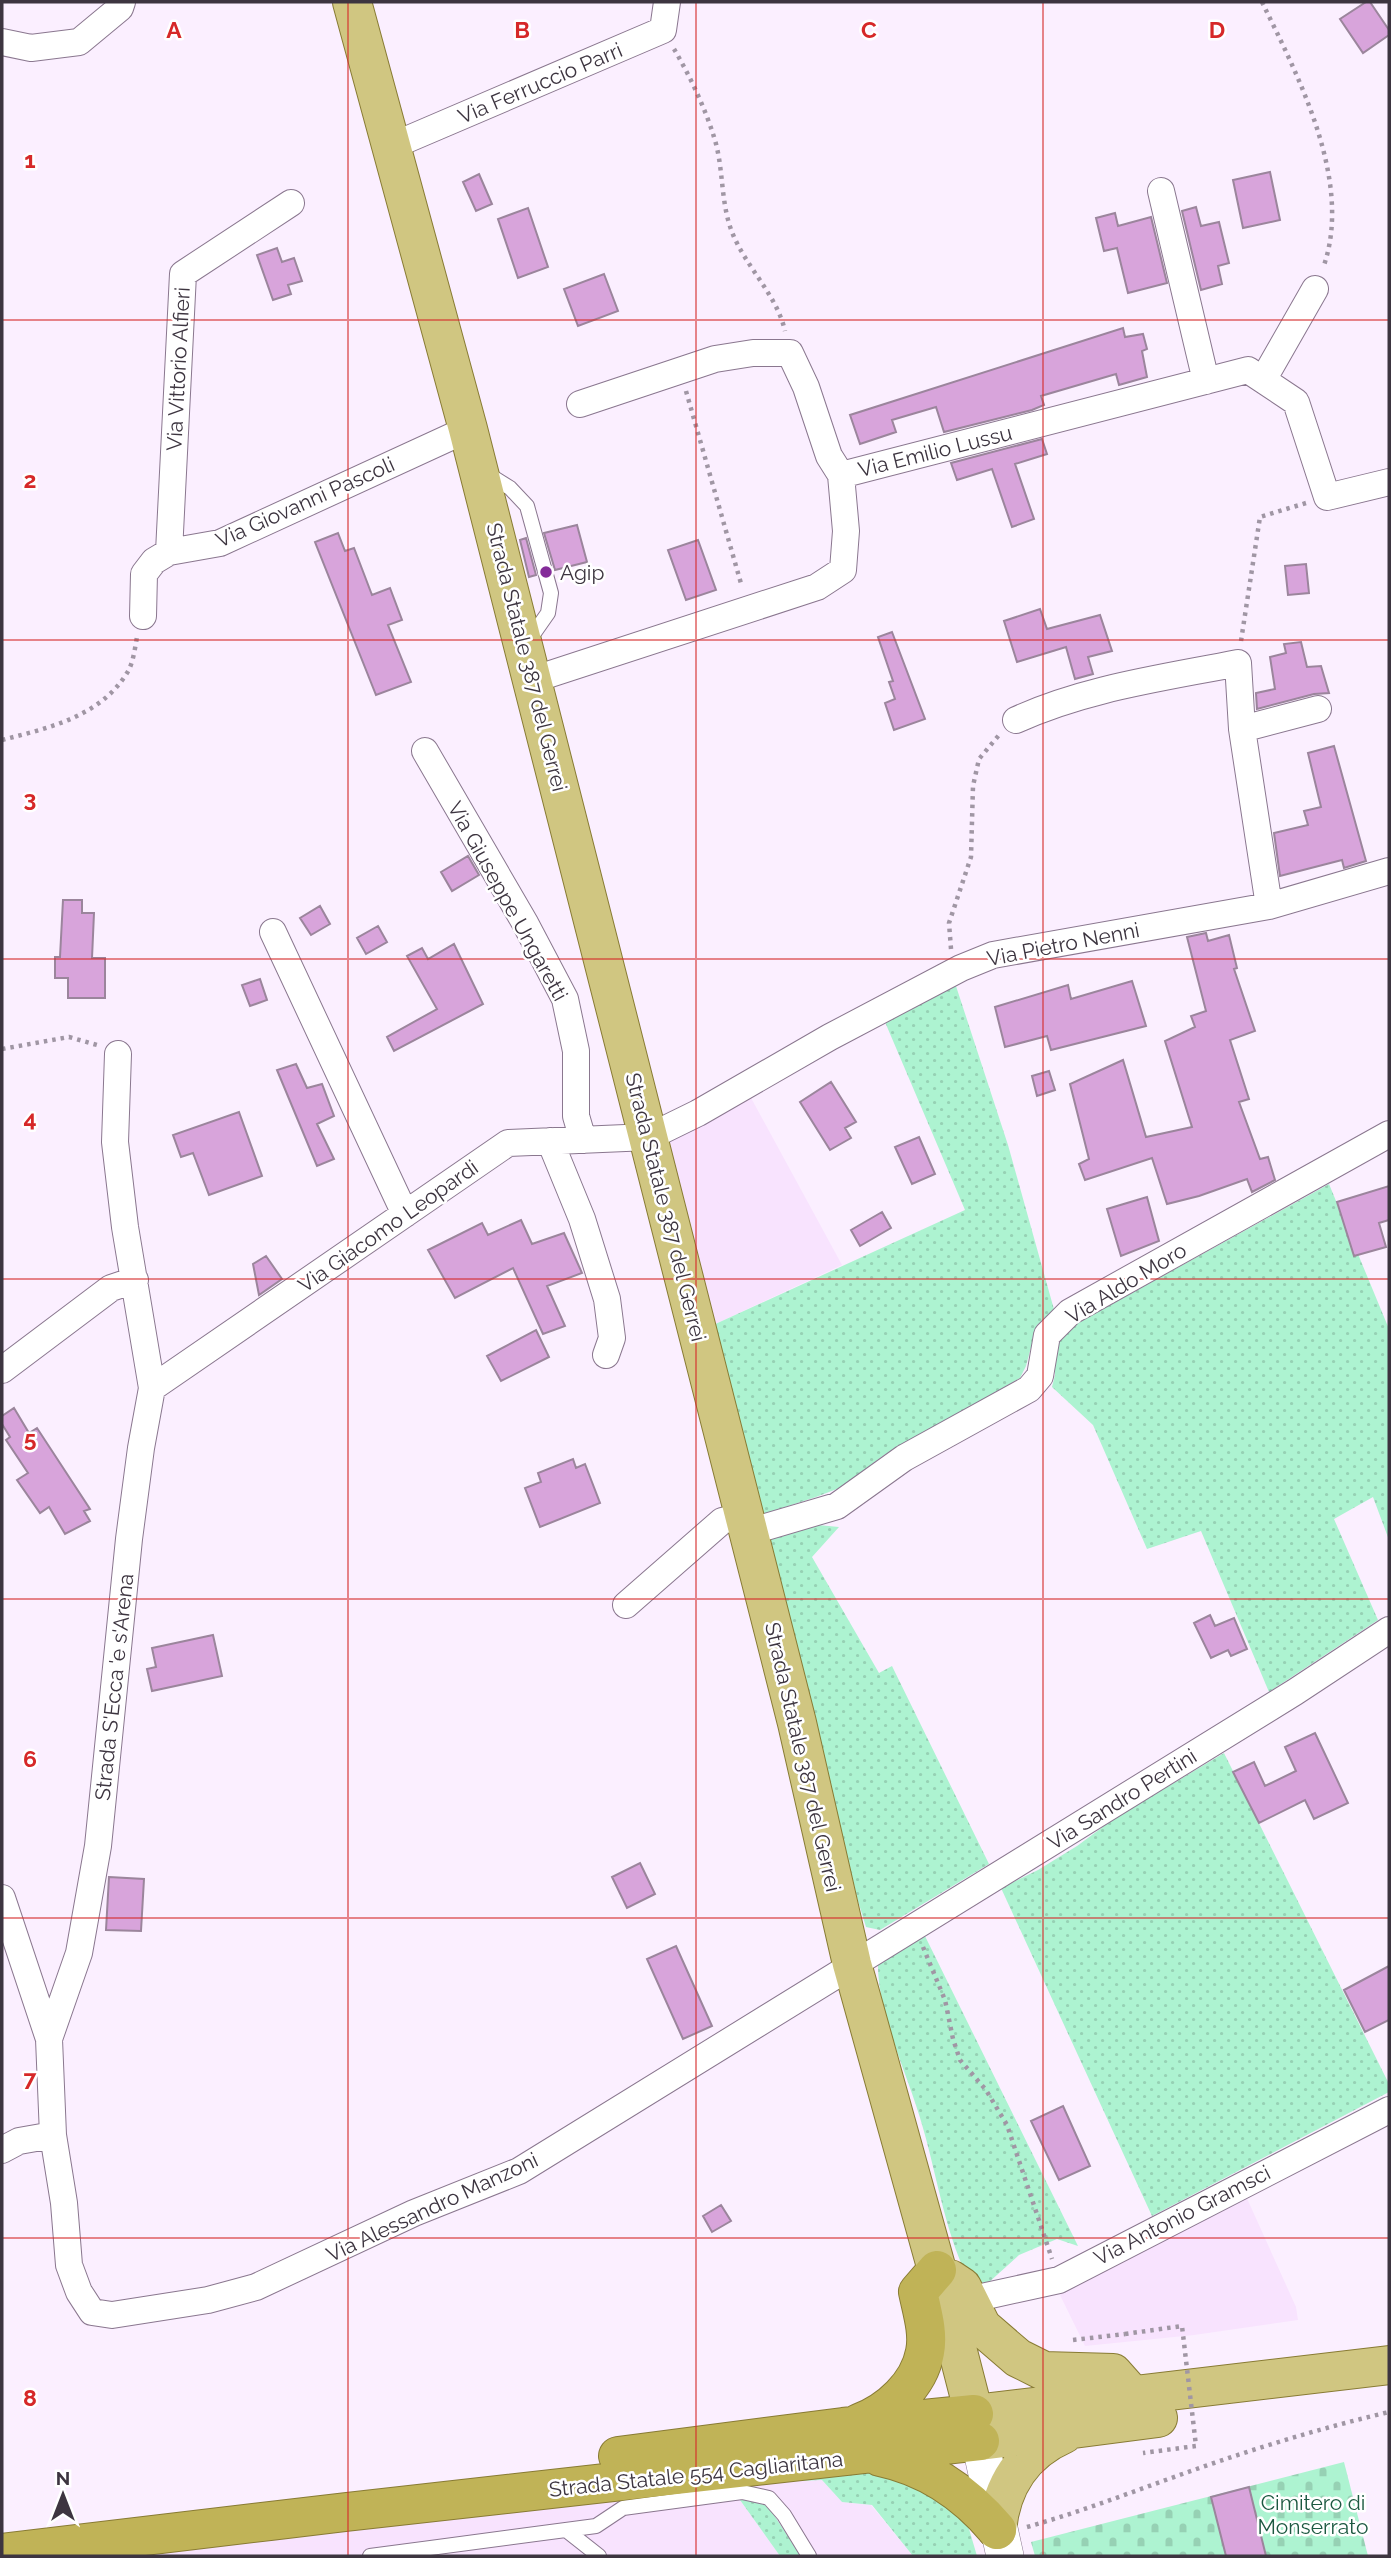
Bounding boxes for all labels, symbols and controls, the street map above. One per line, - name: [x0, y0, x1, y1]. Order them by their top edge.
- text: A: [166, 16, 182, 43]
- text: B: [514, 16, 530, 43]
- text: C: [861, 16, 877, 43]
- text: D: [1209, 16, 1225, 43]
- street label: Via Ferruccio Parri: [454, 37, 626, 129]
- text: 1: [24, 146, 36, 173]
- street label: Via Vittorio Alfieri: [161, 286, 195, 452]
- street label: Via Emilio Lussu: [855, 420, 1015, 482]
- street label: Via Giovanni Pascoli: [212, 451, 398, 553]
- text: 2: [24, 466, 36, 493]
- street label: Strada Statale 387 del Gerrei: [482, 520, 572, 794]
- place label: Agip: [560, 560, 604, 585]
- marker: Agip: [538, 564, 554, 580]
- text: 3: [24, 785, 36, 812]
- street label: Via Giuseppe Ungaretti: [443, 797, 573, 1005]
- street label: Via Pietro Nenni: [985, 917, 1141, 971]
- street label: Strada Statale 387 del Gerrei: [621, 1070, 711, 1344]
- text: 4: [23, 1105, 37, 1132]
- street label: Via Giacomo Leopardi: [293, 1154, 483, 1298]
- street label: Via Aldo Moro: [1061, 1237, 1191, 1329]
- text: 5: [24, 1425, 37, 1452]
- street label: Strada S'Ecca 'e s'Arena: [90, 1572, 138, 1802]
- street label: Strada Statale 387 del Gerrei: [760, 1620, 846, 1894]
- street label: Via Sandro Pertini: [1043, 1743, 1201, 1855]
- text: 6: [23, 1745, 37, 1772]
- text: 7: [24, 2064, 37, 2091]
- street label: Via Alessandro Manzoni: [322, 2147, 542, 2267]
- street label: Via Antonio Gramsci: [1090, 2160, 1274, 2270]
- text: 8: [23, 2384, 37, 2411]
- street label: Strada Statale 554 Cagliaritana: [548, 2446, 844, 2502]
- north arrow: [28, 2460, 98, 2530]
- text: N: [56, 2467, 70, 2489]
- park label: Cimitero di Monserrato: [1258, 2490, 1368, 2539]

